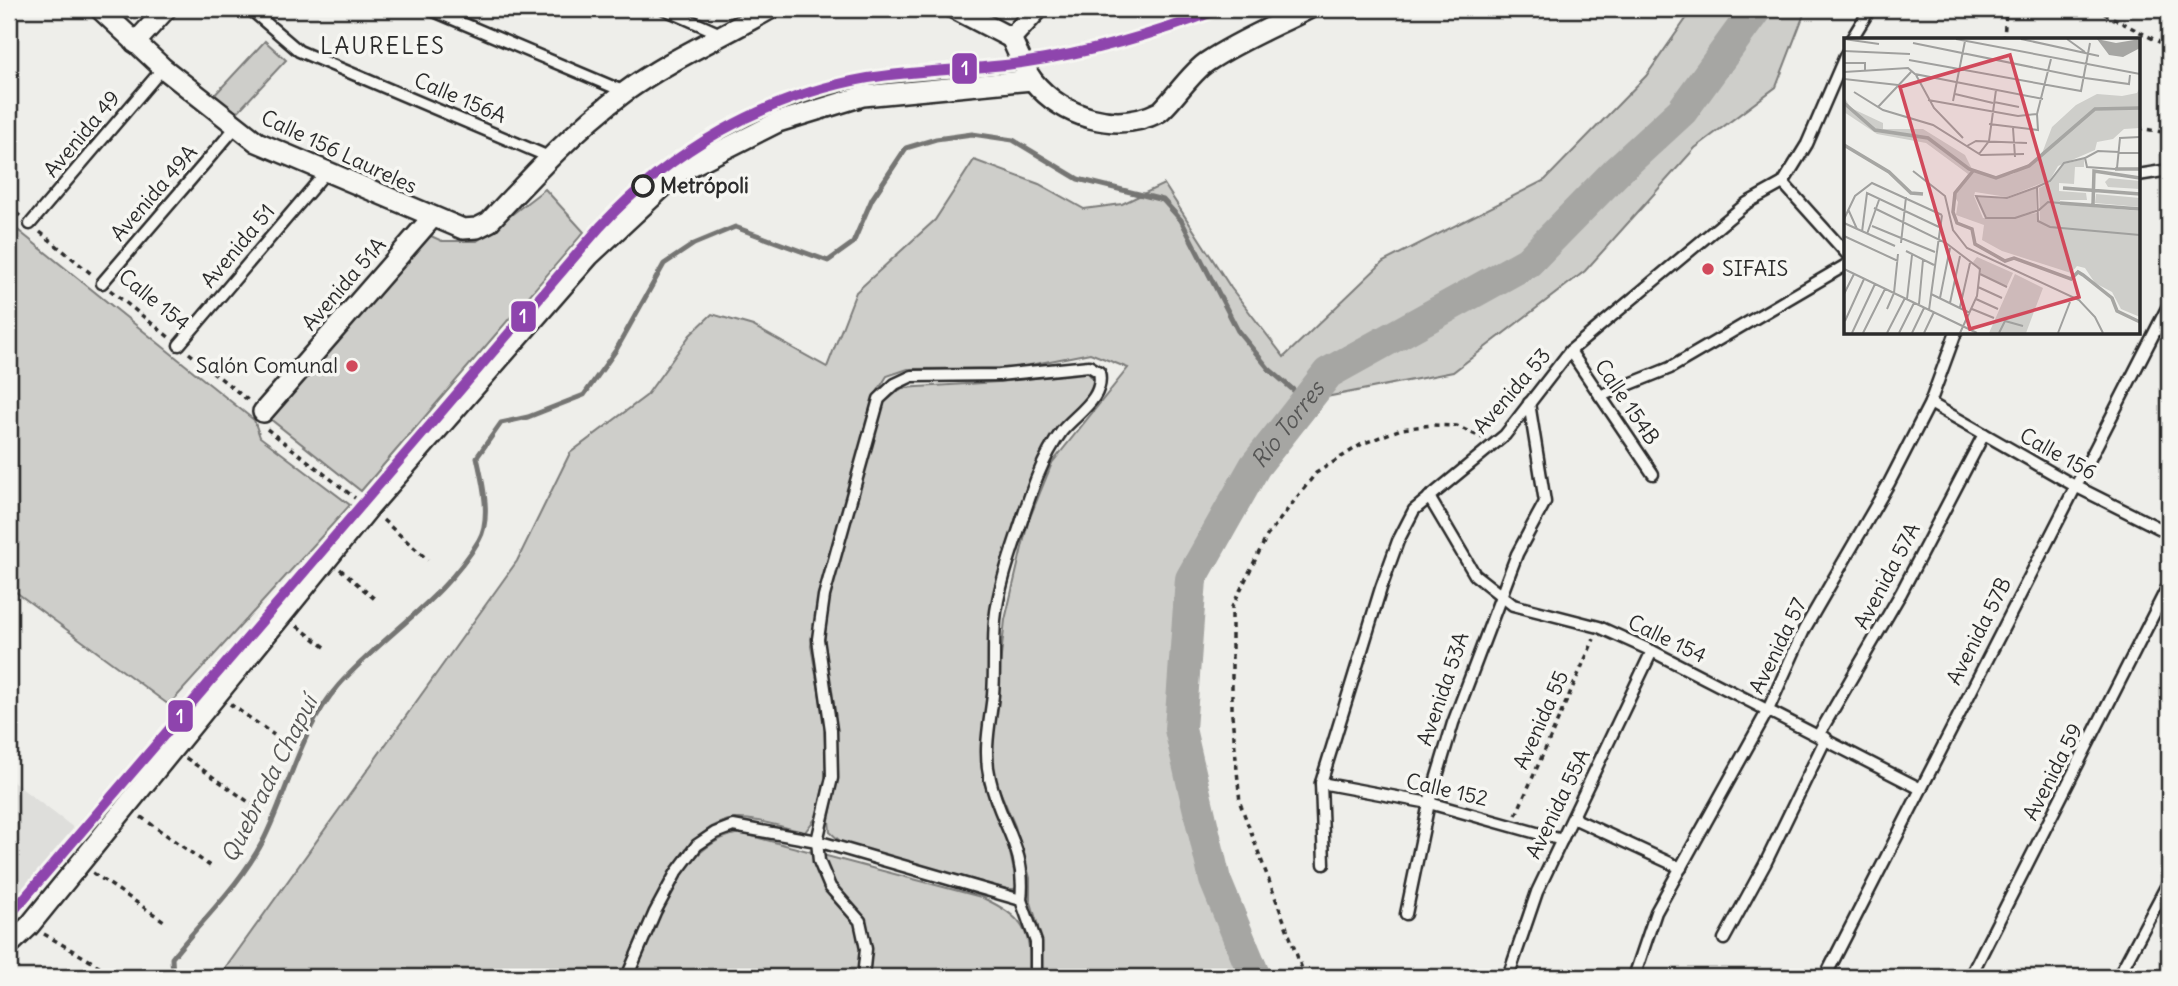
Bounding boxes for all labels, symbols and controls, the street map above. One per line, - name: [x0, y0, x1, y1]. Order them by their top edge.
- district label: LAURELES: [320, 31, 446, 60]
- inset map: [1844, 38, 2140, 334]
- line badge: 1: [951, 52, 978, 85]
- text: 1: [961, 56, 969, 80]
- street label: Calle 156A: [410, 66, 510, 129]
- street label: Avenida 49: [37, 85, 126, 183]
- street label: Calle 156 Laureles: [257, 104, 422, 200]
- street label: Avenida 49A: [104, 139, 203, 246]
- place label: Metrópoli: [660, 172, 749, 199]
- marker: Metrópoli: [632, 175, 654, 197]
- street label: Avenida 51: [195, 198, 281, 293]
- street label: Avenida 51A: [296, 231, 392, 336]
- place label: SIFAIS: [1722, 255, 1788, 282]
- marker: SIFAIS: [1700, 261, 1716, 277]
- street label: Calle 154: [113, 263, 195, 337]
- line badge: 1: [510, 300, 537, 333]
- text: 1: [519, 304, 527, 328]
- street label: Avenida 53: [1467, 342, 1556, 439]
- place label: Salón Comunal: [196, 352, 338, 379]
- street label: Calle 154B: [1589, 354, 1666, 450]
- marker: Salón Comunal: [344, 358, 360, 374]
- water label: Río Torres: [1244, 374, 1331, 473]
- street label: Calle 156: [2015, 421, 2101, 486]
- street label: Avenida 57A: [1847, 518, 1926, 633]
- street label: Avenida 57B: [1940, 572, 2017, 689]
- street label: Avenida 57: [1743, 593, 1812, 698]
- street label: Calle 154: [1624, 608, 1711, 669]
- street label: Avenida 53A: [1410, 628, 1475, 749]
- street label: Avenida 55: [1507, 666, 1574, 773]
- water label: Quebrada Chapuí: [214, 687, 325, 867]
- line badge: 1: [167, 699, 194, 733]
- text: 1: [176, 704, 184, 728]
- street label: Avenida 59: [2017, 719, 2088, 825]
- street label: Avenida 55A: [1519, 745, 1596, 863]
- street label: Calle 152: [1403, 767, 1491, 812]

